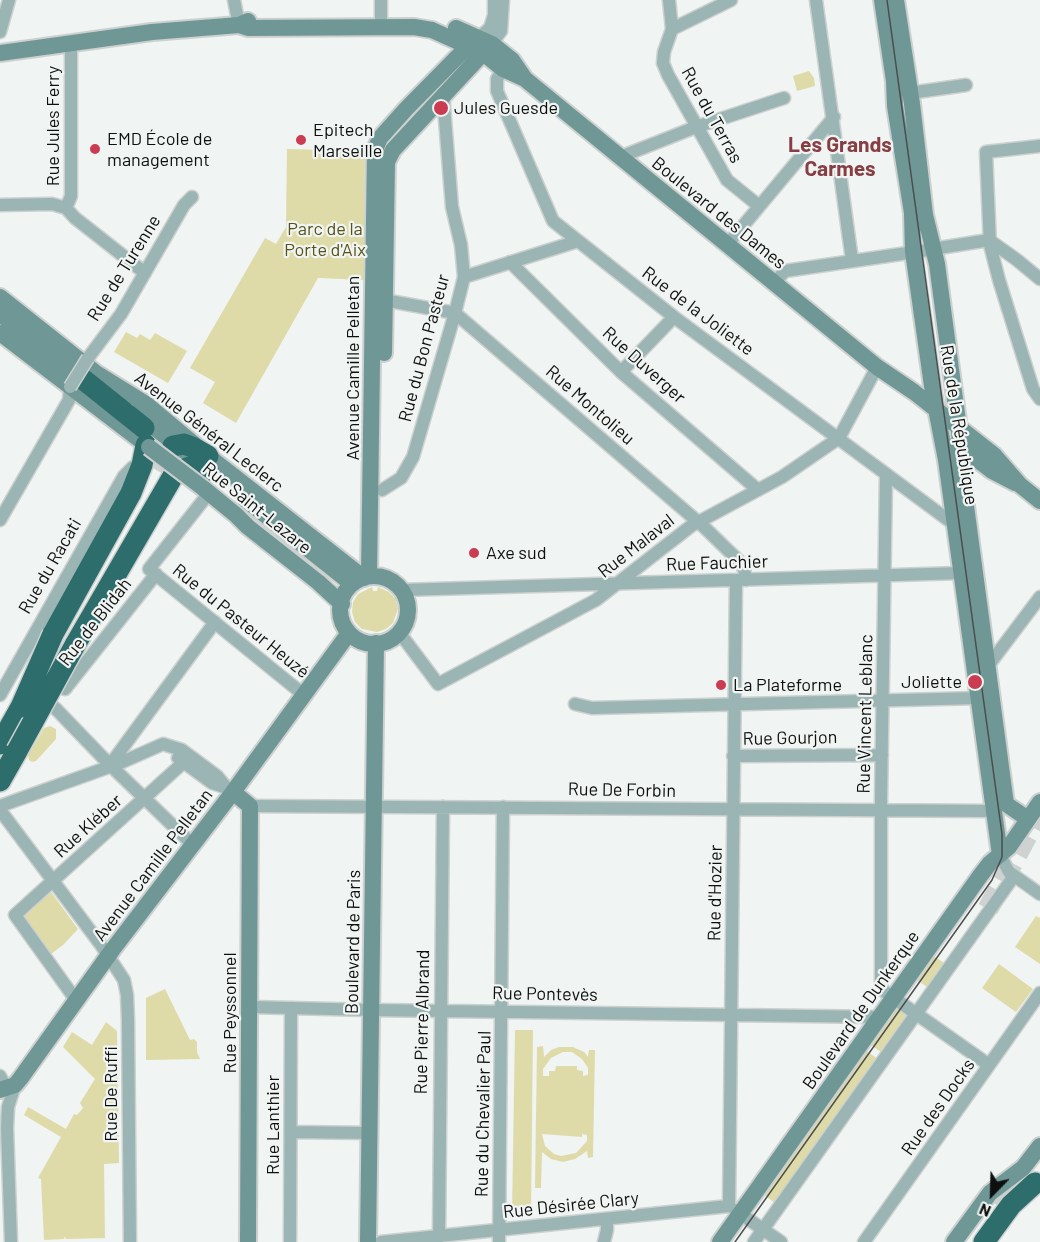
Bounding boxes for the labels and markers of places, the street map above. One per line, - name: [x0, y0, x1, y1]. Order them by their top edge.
- place label: Jules Guesde: [454, 97, 558, 119]
- marker: Jules Guesde: [432, 99, 450, 117]
- place label: Epitech Marseille: [313, 119, 382, 162]
- place label: EMD École de management: [107, 128, 212, 170]
- marker: Epitech Marseille: [294, 133, 308, 147]
- marker: EMD École de management: [88, 142, 102, 156]
- place label: Axe sud: [486, 542, 546, 564]
- marker: Axe sud: [467, 546, 481, 560]
- place label: Joliette: [901, 671, 962, 693]
- marker: Joliette: [966, 673, 984, 691]
- place label: La Plateforme: [733, 674, 842, 696]
- marker: La Plateforme: [714, 678, 728, 692]

